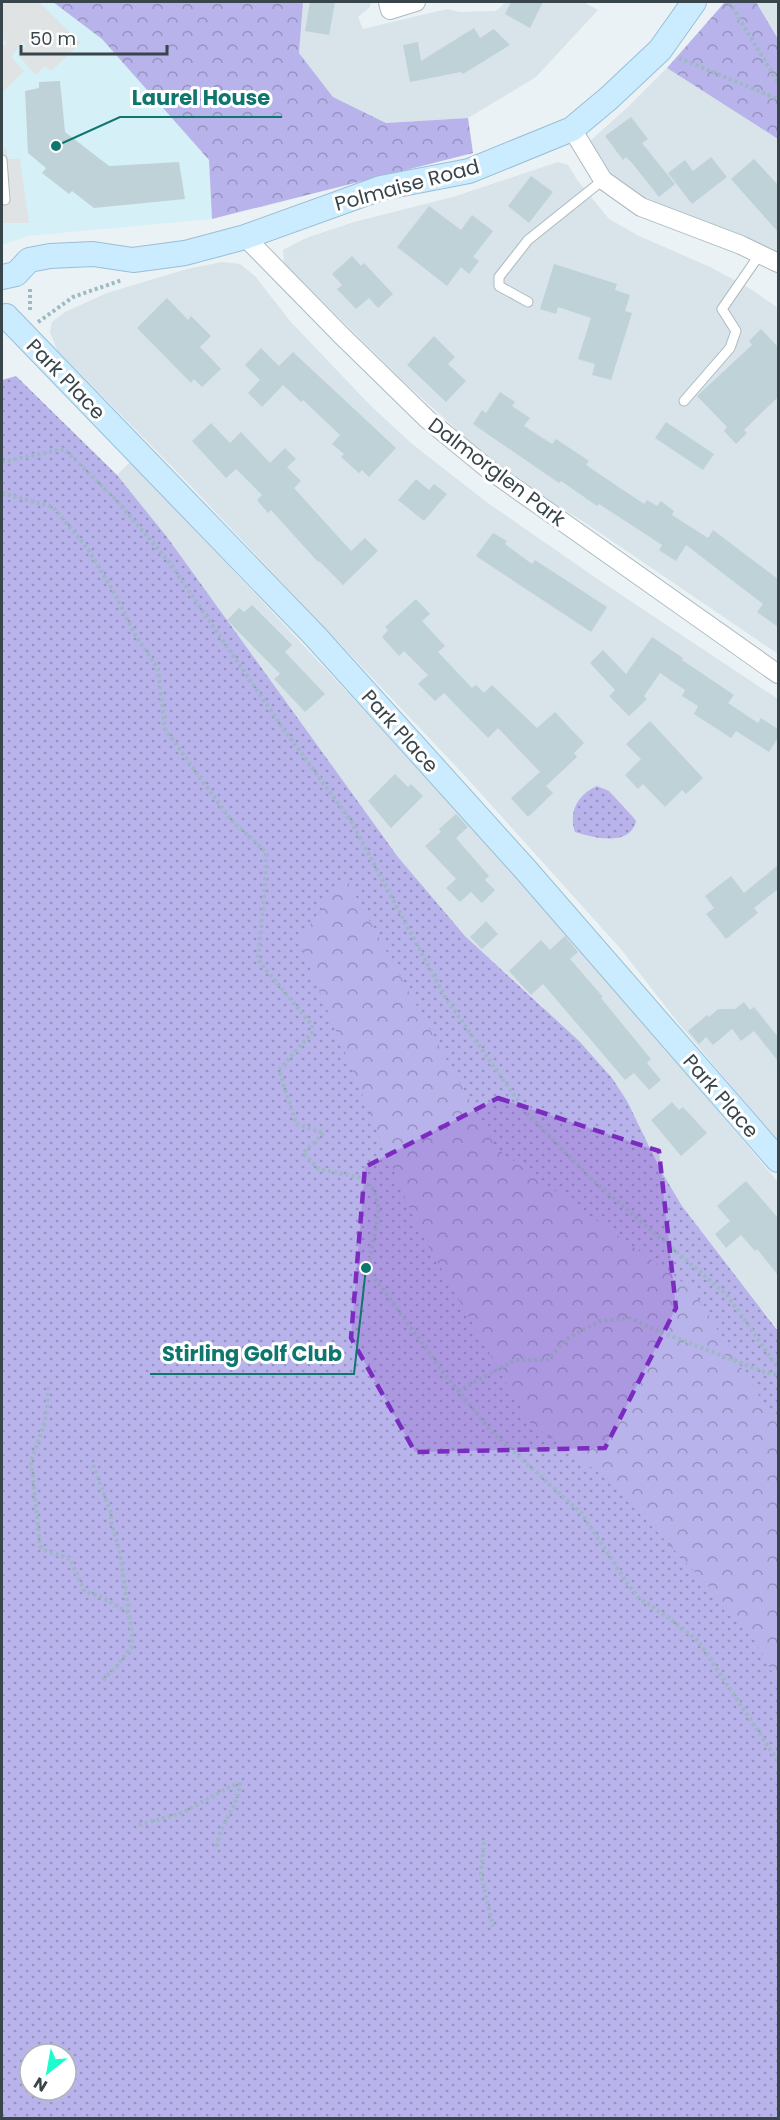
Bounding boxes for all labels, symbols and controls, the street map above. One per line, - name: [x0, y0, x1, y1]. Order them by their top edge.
- scale bar: [21, 18, 166, 56]
- text: 50 m: [30, 26, 76, 51]
- callout: Laurel House: [120, 78, 282, 117]
- text: Laurel House: [132, 83, 270, 112]
- street label: Polmaise Road: [332, 152, 482, 218]
- street label: Park Place: [20, 332, 112, 426]
- street label: Dalmorglen Park: [423, 411, 572, 533]
- street label: Park Place: [355, 683, 445, 779]
- street label: Park Place: [677, 1048, 765, 1144]
- callout: Stirling Golf Club: [150, 1335, 354, 1374]
- text: Stirling Golf Club: [162, 1339, 342, 1368]
- north arrow: [18, 2042, 78, 2102]
- text: N: [29, 2071, 52, 2097]

